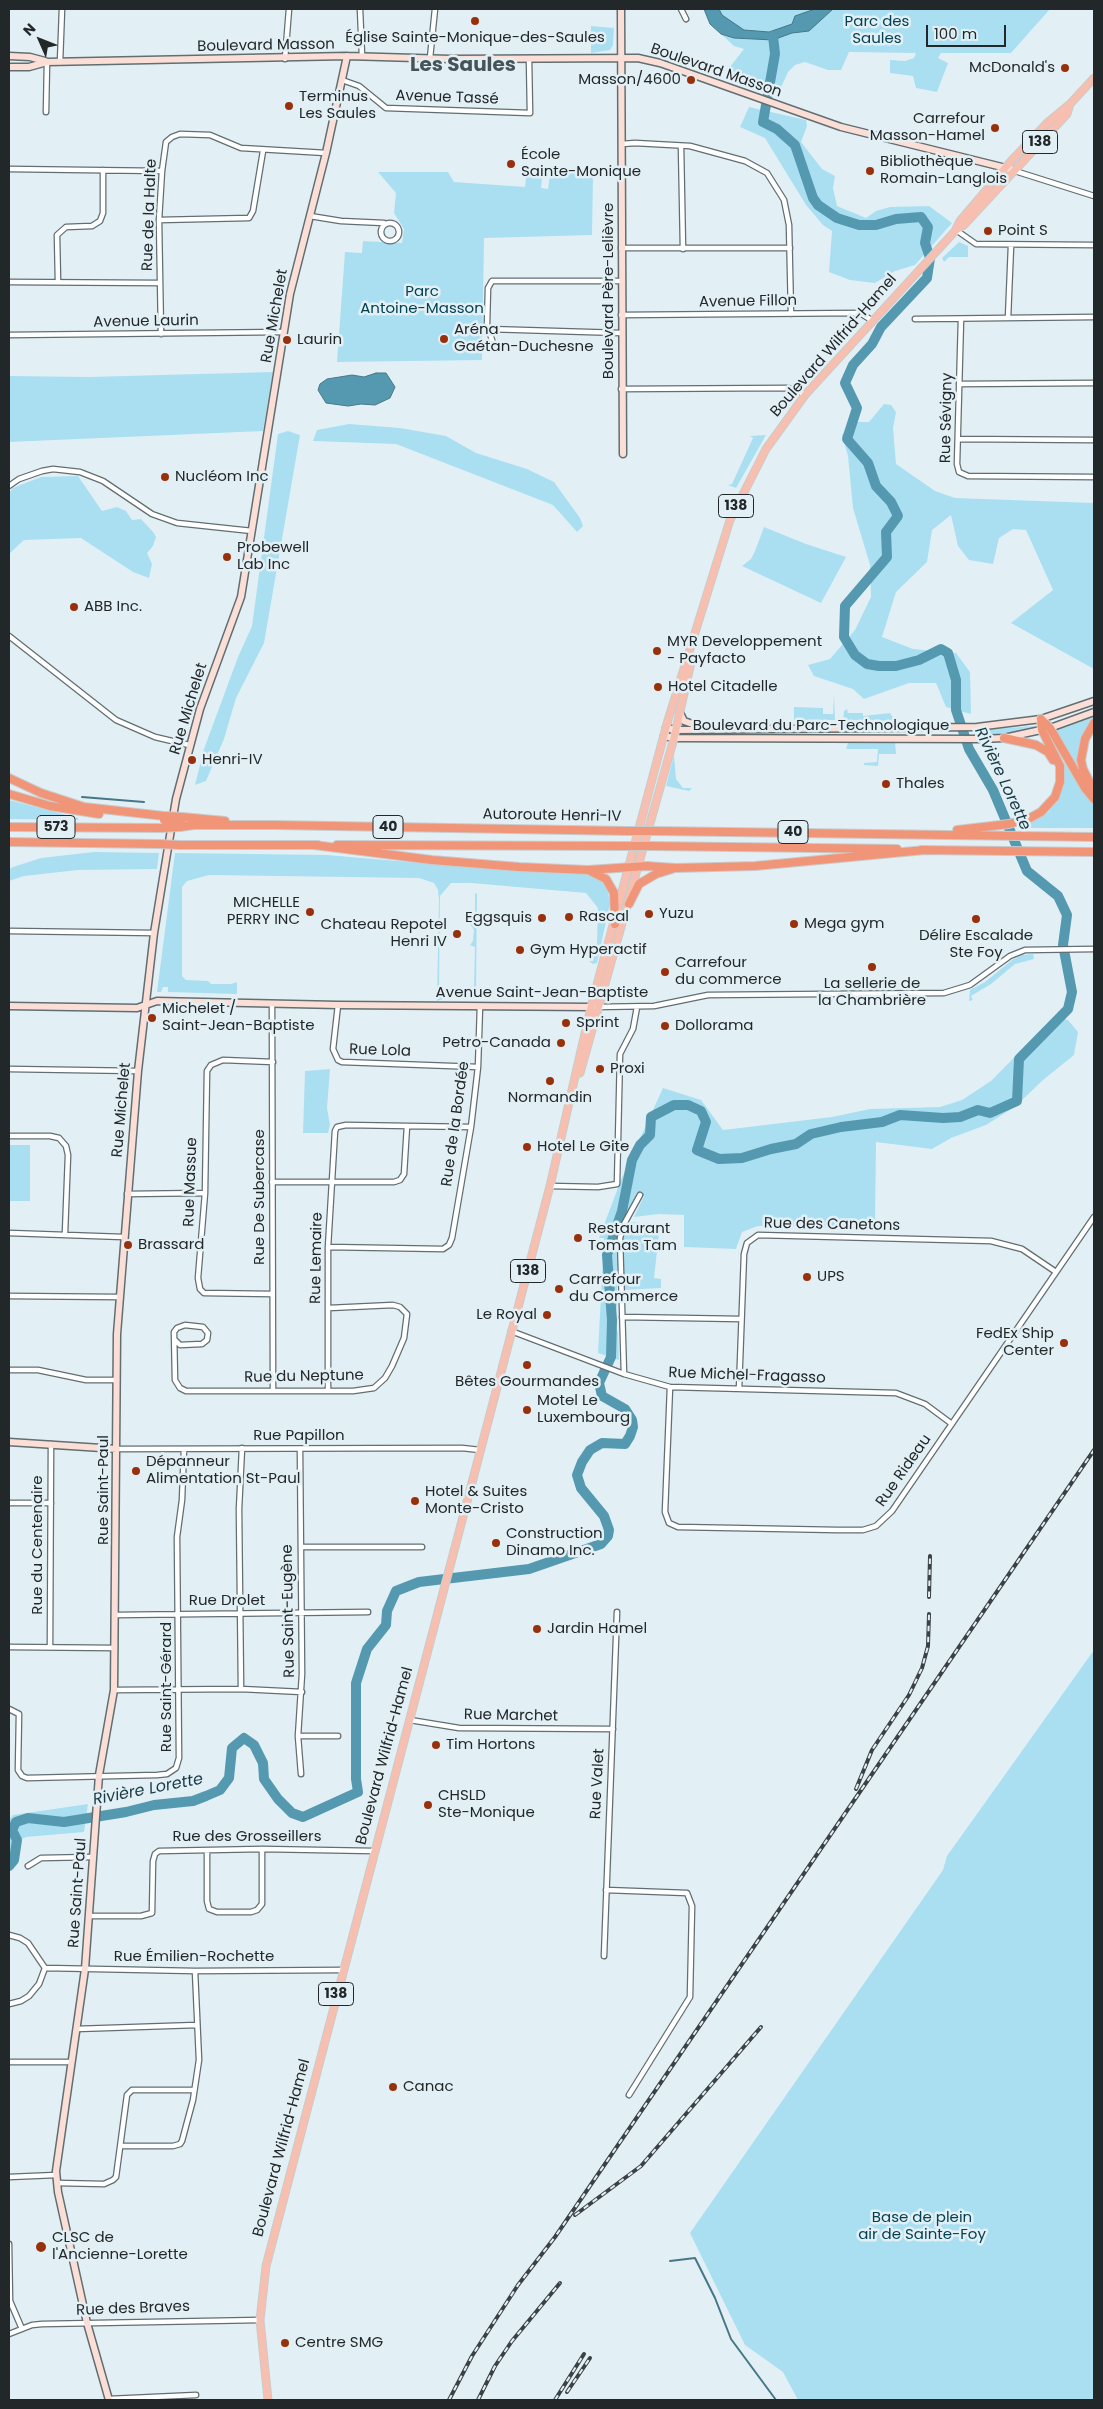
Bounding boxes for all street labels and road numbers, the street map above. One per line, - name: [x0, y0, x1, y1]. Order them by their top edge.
- street label: Boulevard Masson: [197, 36, 335, 56]
- street label: Boulevard Masson: [648, 40, 784, 102]
- street label: Avenue Tassé: [395, 87, 499, 109]
- road number: 138: [1022, 130, 1058, 154]
- street label: Rue de la Halte: [139, 159, 161, 271]
- street label: Boulevard Père-Lelièvre: [600, 203, 618, 379]
- street label: Rue Michelet: [258, 268, 292, 364]
- street label: Boulevard Wilfrid-Hamel: [767, 271, 901, 421]
- street label: Avenue Fillon: [699, 292, 797, 312]
- street label: Avenue Laurin: [93, 312, 199, 332]
- street label: Rue Sévigny: [937, 373, 957, 463]
- road number: 138: [718, 494, 754, 518]
- street label: Rue Michelet: [166, 661, 212, 757]
- street label: Boulevard du Parc-Technologique: [693, 717, 949, 735]
- street label: Autoroute Henri-IV: [482, 806, 622, 826]
- road number: 573: [37, 816, 75, 839]
- road number: 40: [373, 816, 403, 839]
- road number: 40: [778, 820, 808, 844]
- street label: Avenue Saint-Jean-Baptiste: [436, 984, 648, 1002]
- street label: Rue Lola: [349, 1041, 411, 1061]
- street label: Rue de la Bordée: [438, 1060, 474, 1188]
- street label: Rue Michelet: [109, 1062, 135, 1158]
- street label: Rue De Subercase: [251, 1129, 269, 1265]
- street label: Rue Massue: [180, 1137, 202, 1227]
- street label: Rue Lemaire: [307, 1212, 327, 1304]
- street label: Rue des Canetons: [764, 1215, 900, 1235]
- road number: 138: [510, 1260, 546, 1282]
- street label: Rue Michel-Fragasso: [668, 1364, 826, 1388]
- street label: Rue du Neptune: [244, 1367, 364, 1387]
- street label: Rue Papillon: [253, 1427, 345, 1445]
- street label: Rue Rideau: [873, 1431, 935, 1511]
- street label: Rue Saint-Paul: [95, 1435, 113, 1545]
- street label: Rue du Centenaire: [29, 1475, 47, 1615]
- street label: Rue Saint-Eugène: [279, 1544, 299, 1678]
- street label: Rue Drolet: [189, 1592, 265, 1610]
- street label: Rue Saint-Gérard: [158, 1622, 176, 1752]
- street label: Boulevard Wilfrid-Hamel: [353, 1665, 417, 1847]
- street label: Rue Marchet: [464, 1706, 558, 1726]
- street label: Rue Valet: [587, 1748, 609, 1820]
- street label: Rue des Grosseillers: [173, 1828, 321, 1846]
- street label: Rue Saint-Paul: [65, 1837, 91, 1949]
- street label: Rue Émilien-Rochette: [114, 1948, 274, 1966]
- road number: 138: [318, 1982, 354, 2006]
- street label: Boulevard Wilfrid-Hamel: [250, 2057, 314, 2239]
- street label: Rue des Braves: [76, 2298, 190, 2320]

